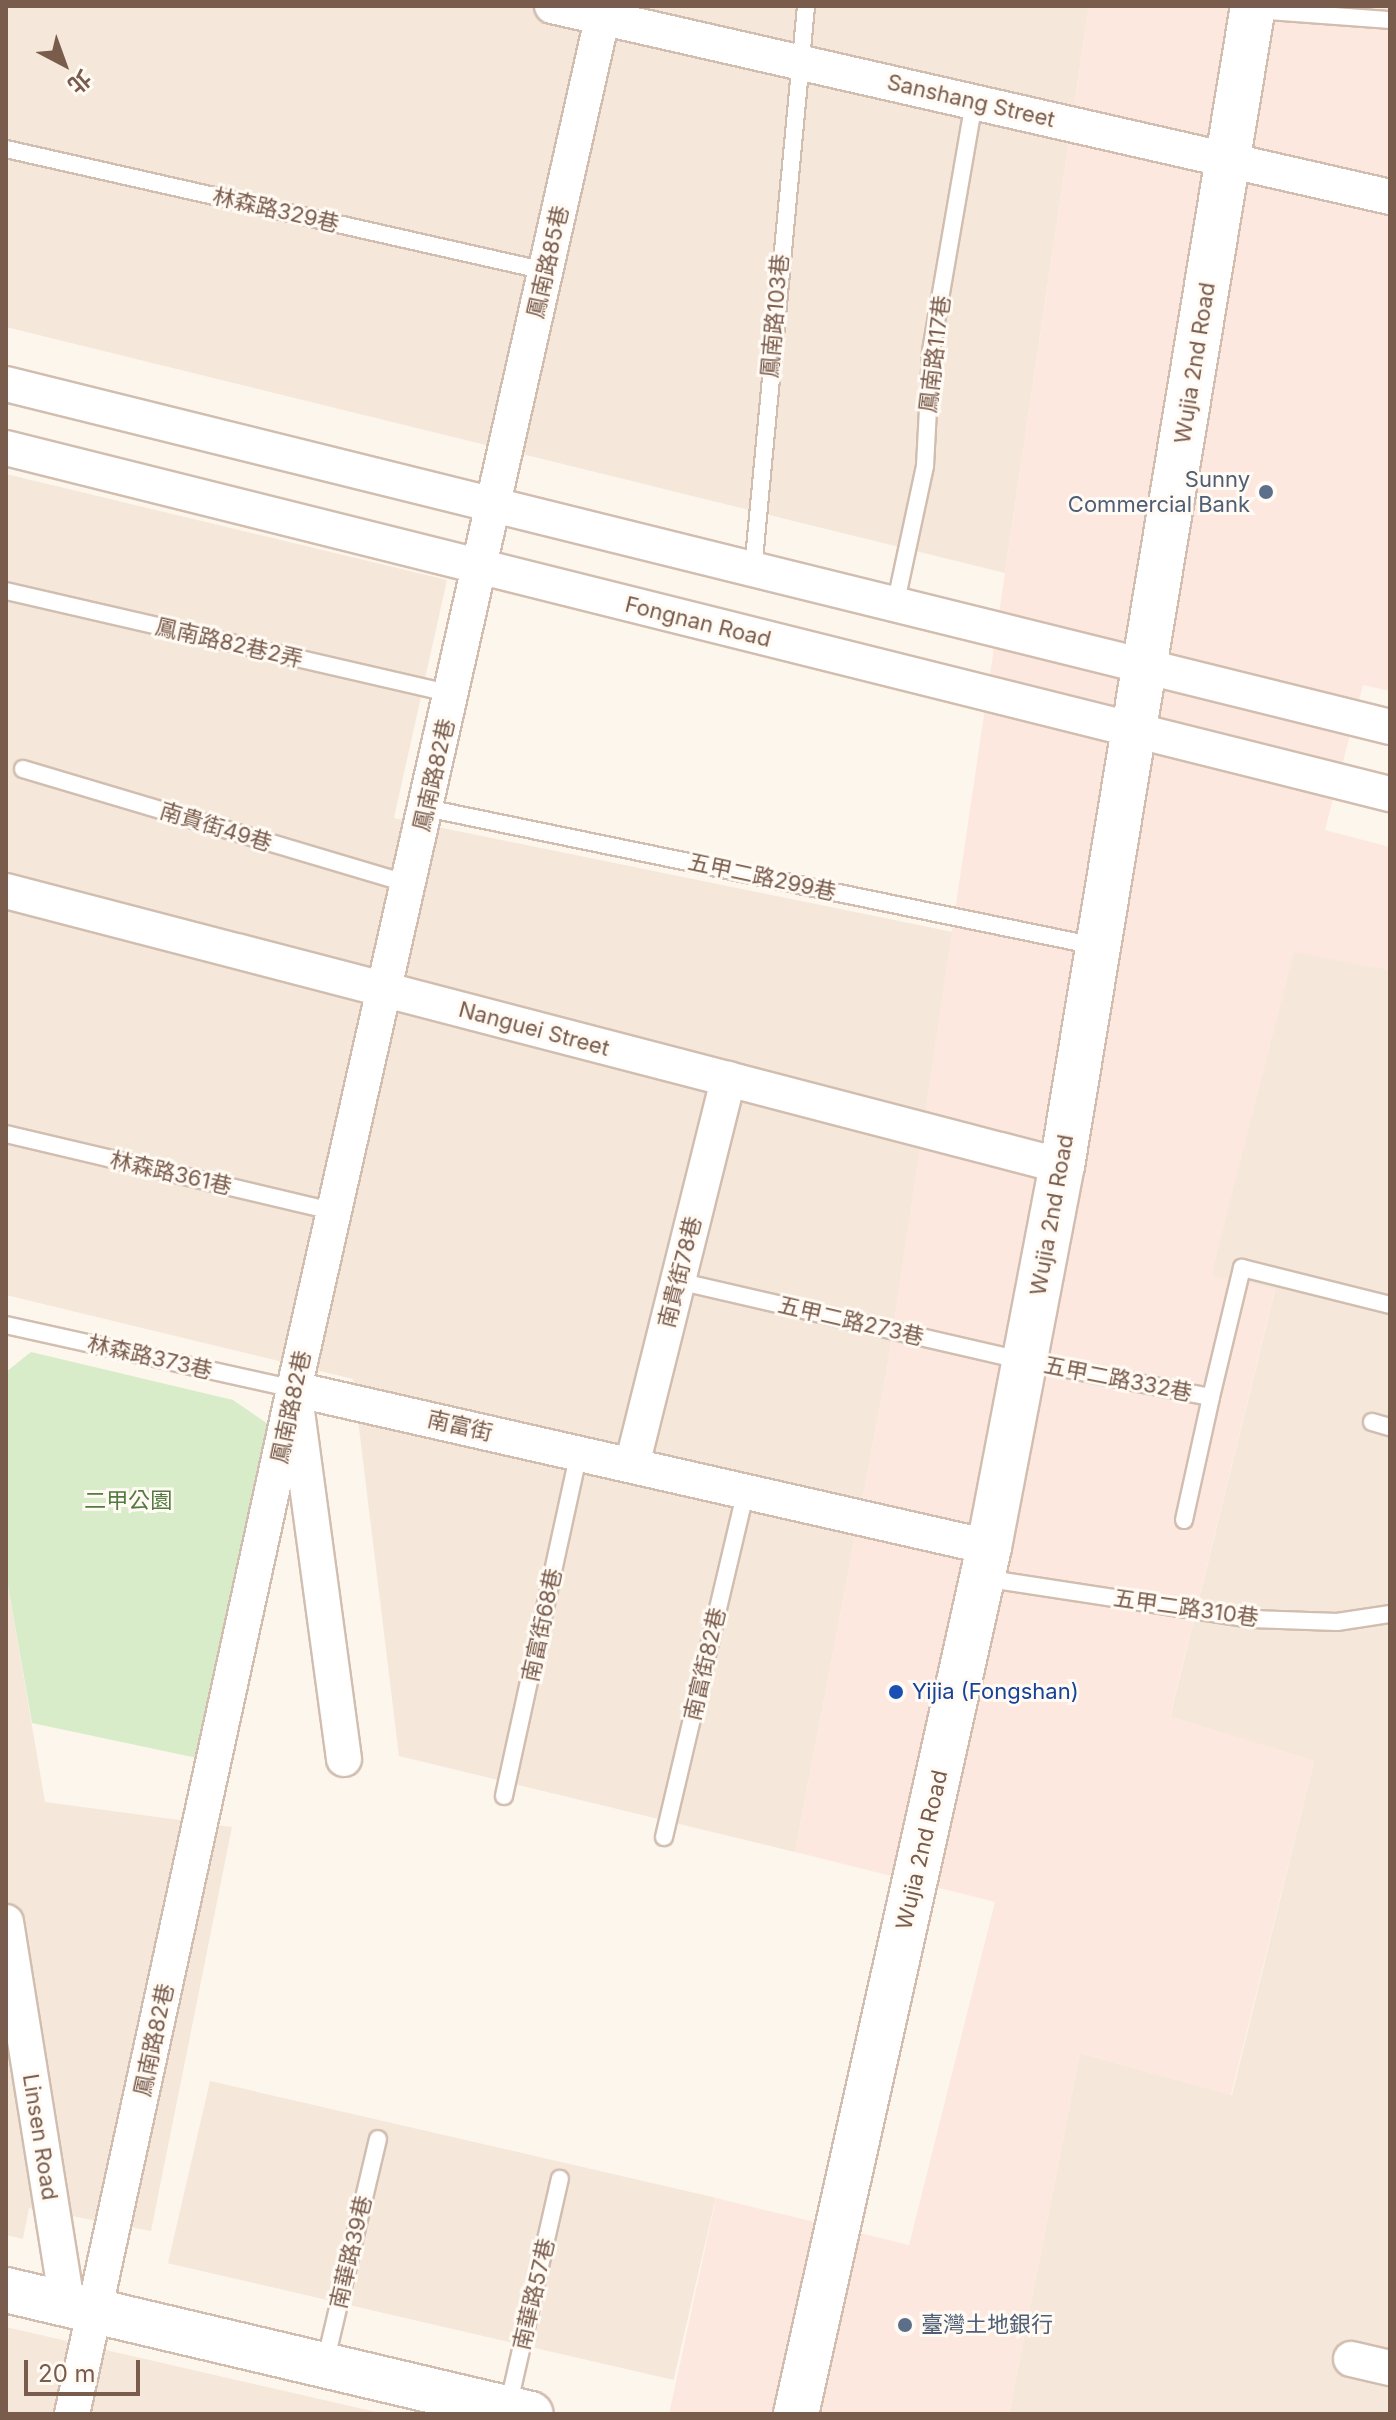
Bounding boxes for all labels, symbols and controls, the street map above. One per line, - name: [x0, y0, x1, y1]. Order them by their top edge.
- north arrow: [24, 24, 104, 104]
- text: 北: [63, 65, 97, 99]
- street label: Sanshang Street: [885, 69, 1057, 133]
- street label: 林森路329巷: [210, 183, 342, 237]
- street label: 鳳南路85巷: [522, 203, 574, 321]
- street label: 鳳南路103巷: [756, 253, 794, 379]
- street label: Wujia 2nd Road: [1169, 280, 1221, 446]
- street label: 鳳南路117巷: [915, 294, 955, 414]
- place label: Sunny Commercial Bank: [1068, 466, 1250, 518]
- marker: Sunny Commercial Bank: [1257, 483, 1275, 501]
- street label: Fongnan Road: [622, 591, 774, 653]
- street label: 鳳南路82巷2弄: [153, 613, 305, 673]
- street label: 鳳南路82巷: [408, 716, 460, 834]
- street label: 南貴街49巷: [157, 797, 275, 857]
- street label: 五甲二路299巷: [686, 848, 838, 906]
- street label: Nanguei Street: [456, 996, 612, 1062]
- street label: Wujia 2nd Road: [1025, 1132, 1079, 1298]
- street label: 林森路361巷: [108, 1146, 234, 1200]
- street label: 南貴街78巷: [653, 1214, 707, 1330]
- street label: 五甲二路273巷: [775, 1291, 927, 1351]
- street label: 林森路373巷: [85, 1330, 215, 1384]
- street label: 鳳南路82巷: [266, 1348, 316, 1466]
- street label: 五甲二路332巷: [1042, 1352, 1194, 1406]
- street label: 南富街: [425, 1406, 495, 1446]
- park label: 二甲公園: [84, 1488, 172, 1514]
- street label: 南富街68巷: [517, 1566, 567, 1684]
- street label: 五甲二路310巷: [1112, 1585, 1260, 1631]
- street label: 南富街82巷: [679, 1605, 731, 1723]
- place label: Yijia (Fongshan): [912, 1679, 1079, 1705]
- marker: Yijia (Fongshan): [887, 1683, 905, 1701]
- street label: Wujia 2nd Road: [891, 1768, 953, 1932]
- street label: 鳳南路82巷: [129, 1981, 179, 2099]
- street label: Linsen Road: [17, 2072, 63, 2202]
- street label: 南華路39巷: [325, 2193, 377, 2311]
- street label: 南華路57巷: [508, 2236, 560, 2352]
- place label: 臺灣土地銀行: [921, 2312, 1053, 2338]
- marker: 臺灣土地銀行: [896, 2316, 914, 2334]
- scale bar: [28, 2344, 144, 2394]
- text: 20 m: [38, 2359, 96, 2388]

